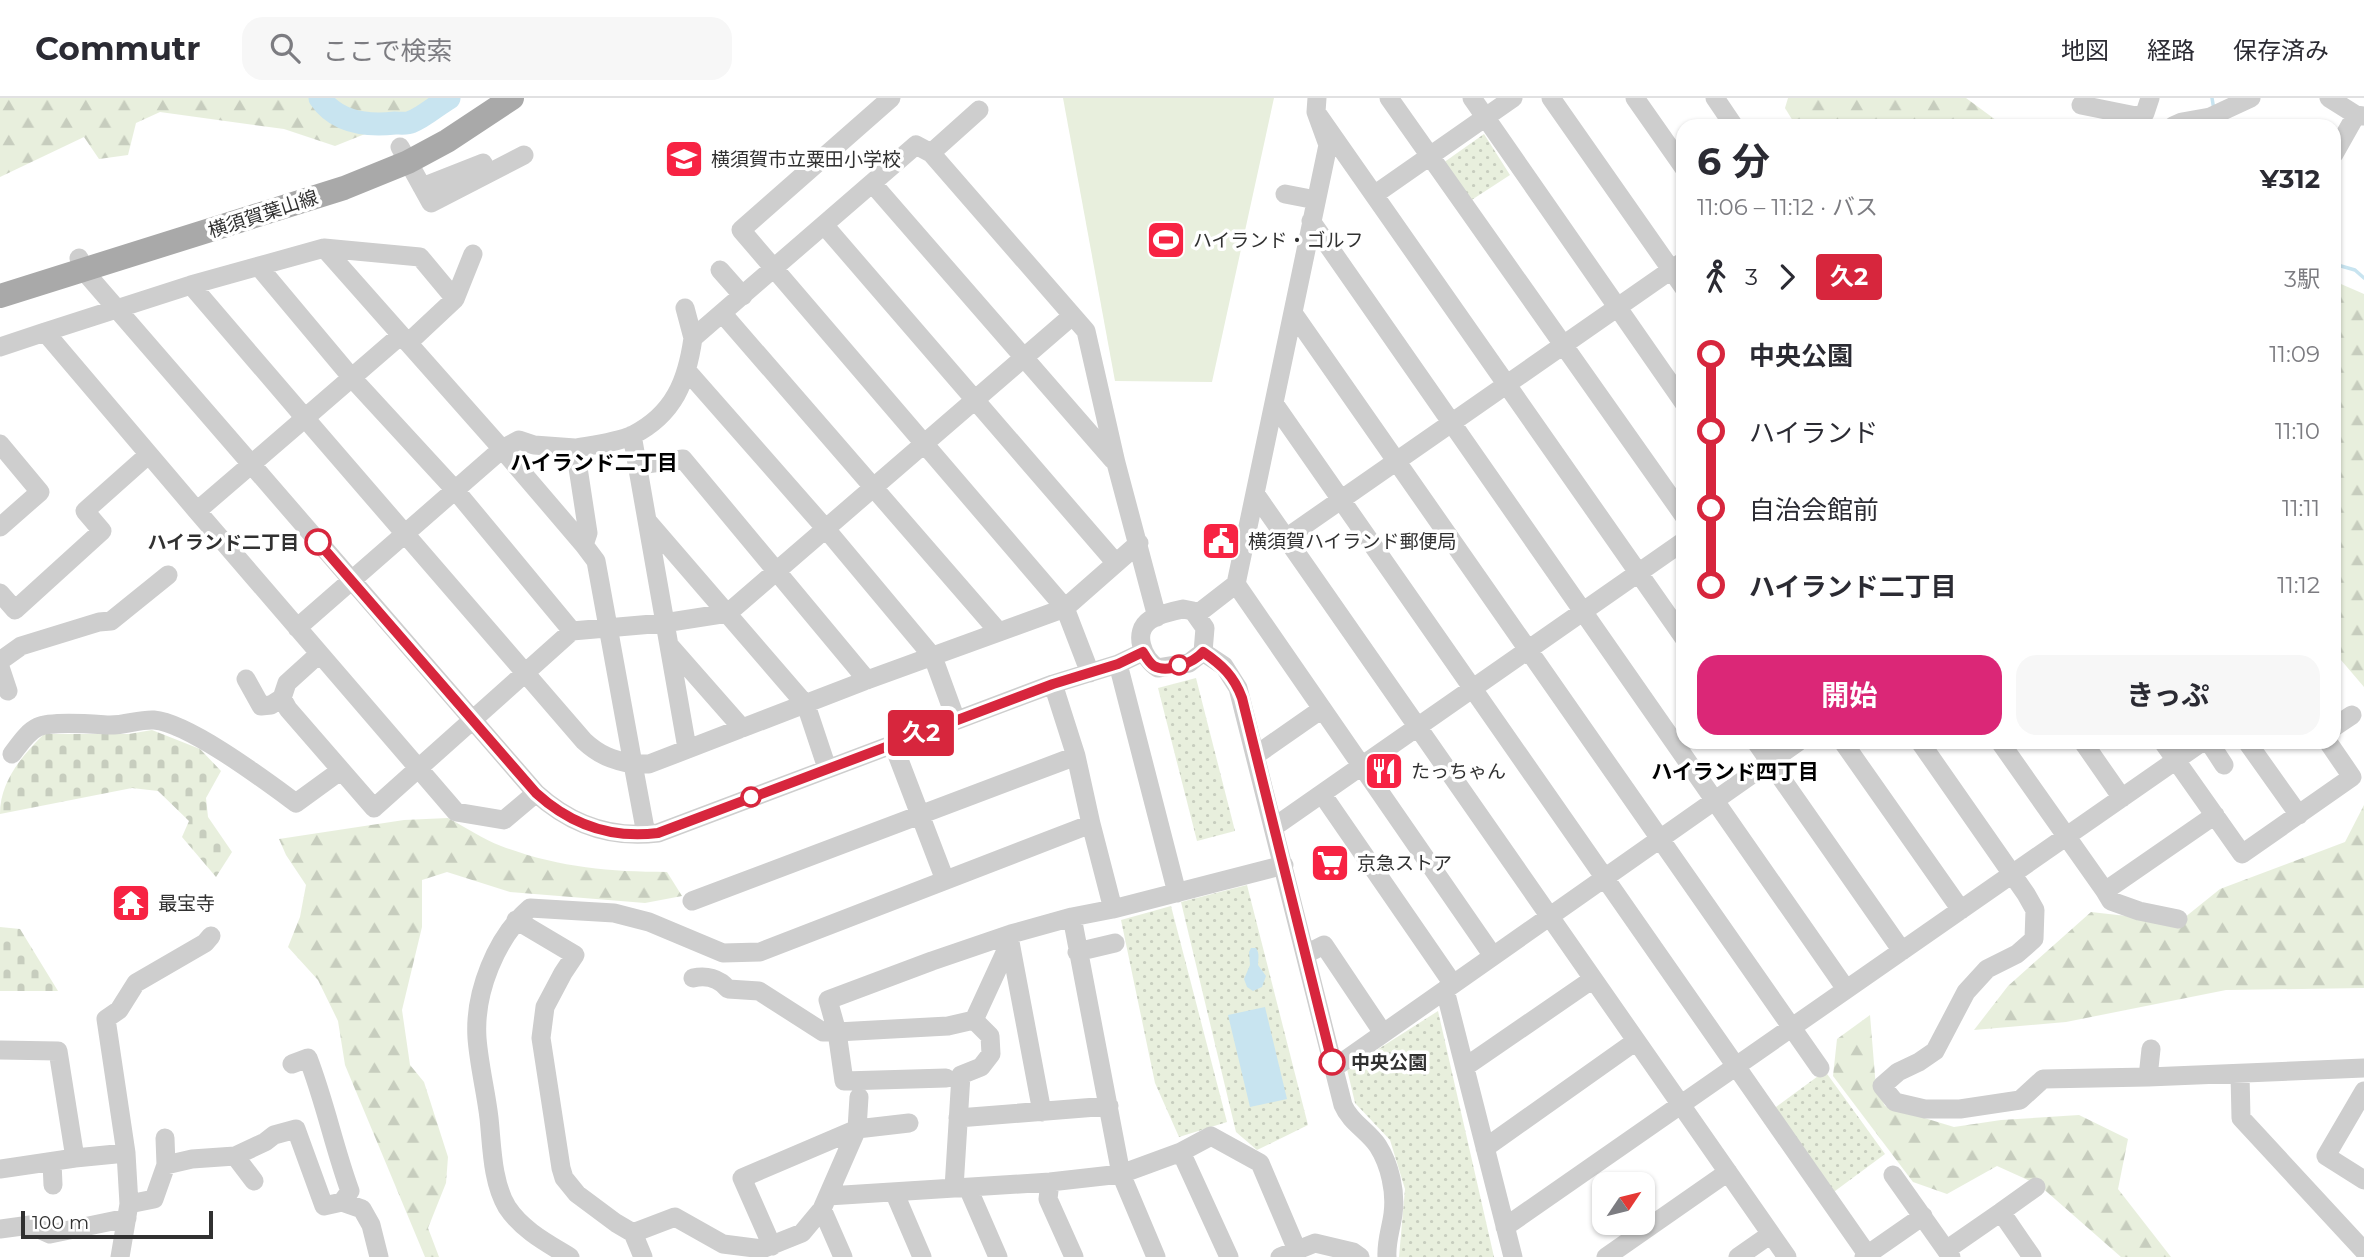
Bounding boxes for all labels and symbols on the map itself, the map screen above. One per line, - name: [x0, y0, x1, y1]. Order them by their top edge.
- school or university icon: 横須賀市立粟田小学校: [663, 138, 705, 180]
- place label: 横須賀市立粟田小学校: [711, 148, 901, 171]
- street label: 横須賀葉山線: [205, 185, 321, 243]
- sports icon: ハイランド・ゴルフ: [1145, 219, 1187, 261]
- place label: ハイランド・ゴルフ: [1193, 229, 1364, 252]
- district label: ハイランド二丁目: [510, 450, 678, 475]
- public building icon: 横須賀ハイランド郵便局: [1200, 520, 1242, 562]
- marker: ハイランド二丁目: [305, 529, 331, 555]
- place label: 横須賀ハイランド郵便局: [1248, 530, 1457, 553]
- place label: ハイランド二丁目: [147, 531, 299, 554]
- unlabelled marker: [1169, 655, 1189, 675]
- line badge: 久2: [890, 710, 953, 756]
- restaurant icon: たっちゃん: [1363, 750, 1405, 792]
- district label: ハイランド四丁目: [1651, 759, 1819, 784]
- place label: たっちゃん: [1411, 760, 1506, 783]
- unlabelled marker: [741, 787, 761, 807]
- supermarket icon: 京急ストア: [1309, 842, 1351, 884]
- place label: 京急ストア: [1357, 852, 1452, 875]
- temple icon: 最宝寺: [110, 882, 152, 924]
- place label: 最宝寺: [158, 892, 215, 915]
- marker: 中央公園: [1319, 1049, 1345, 1075]
- place label: 中央公園: [1351, 1051, 1427, 1074]
- north arrow: [1592, 1172, 1656, 1236]
- scale bar: [21, 1208, 214, 1240]

